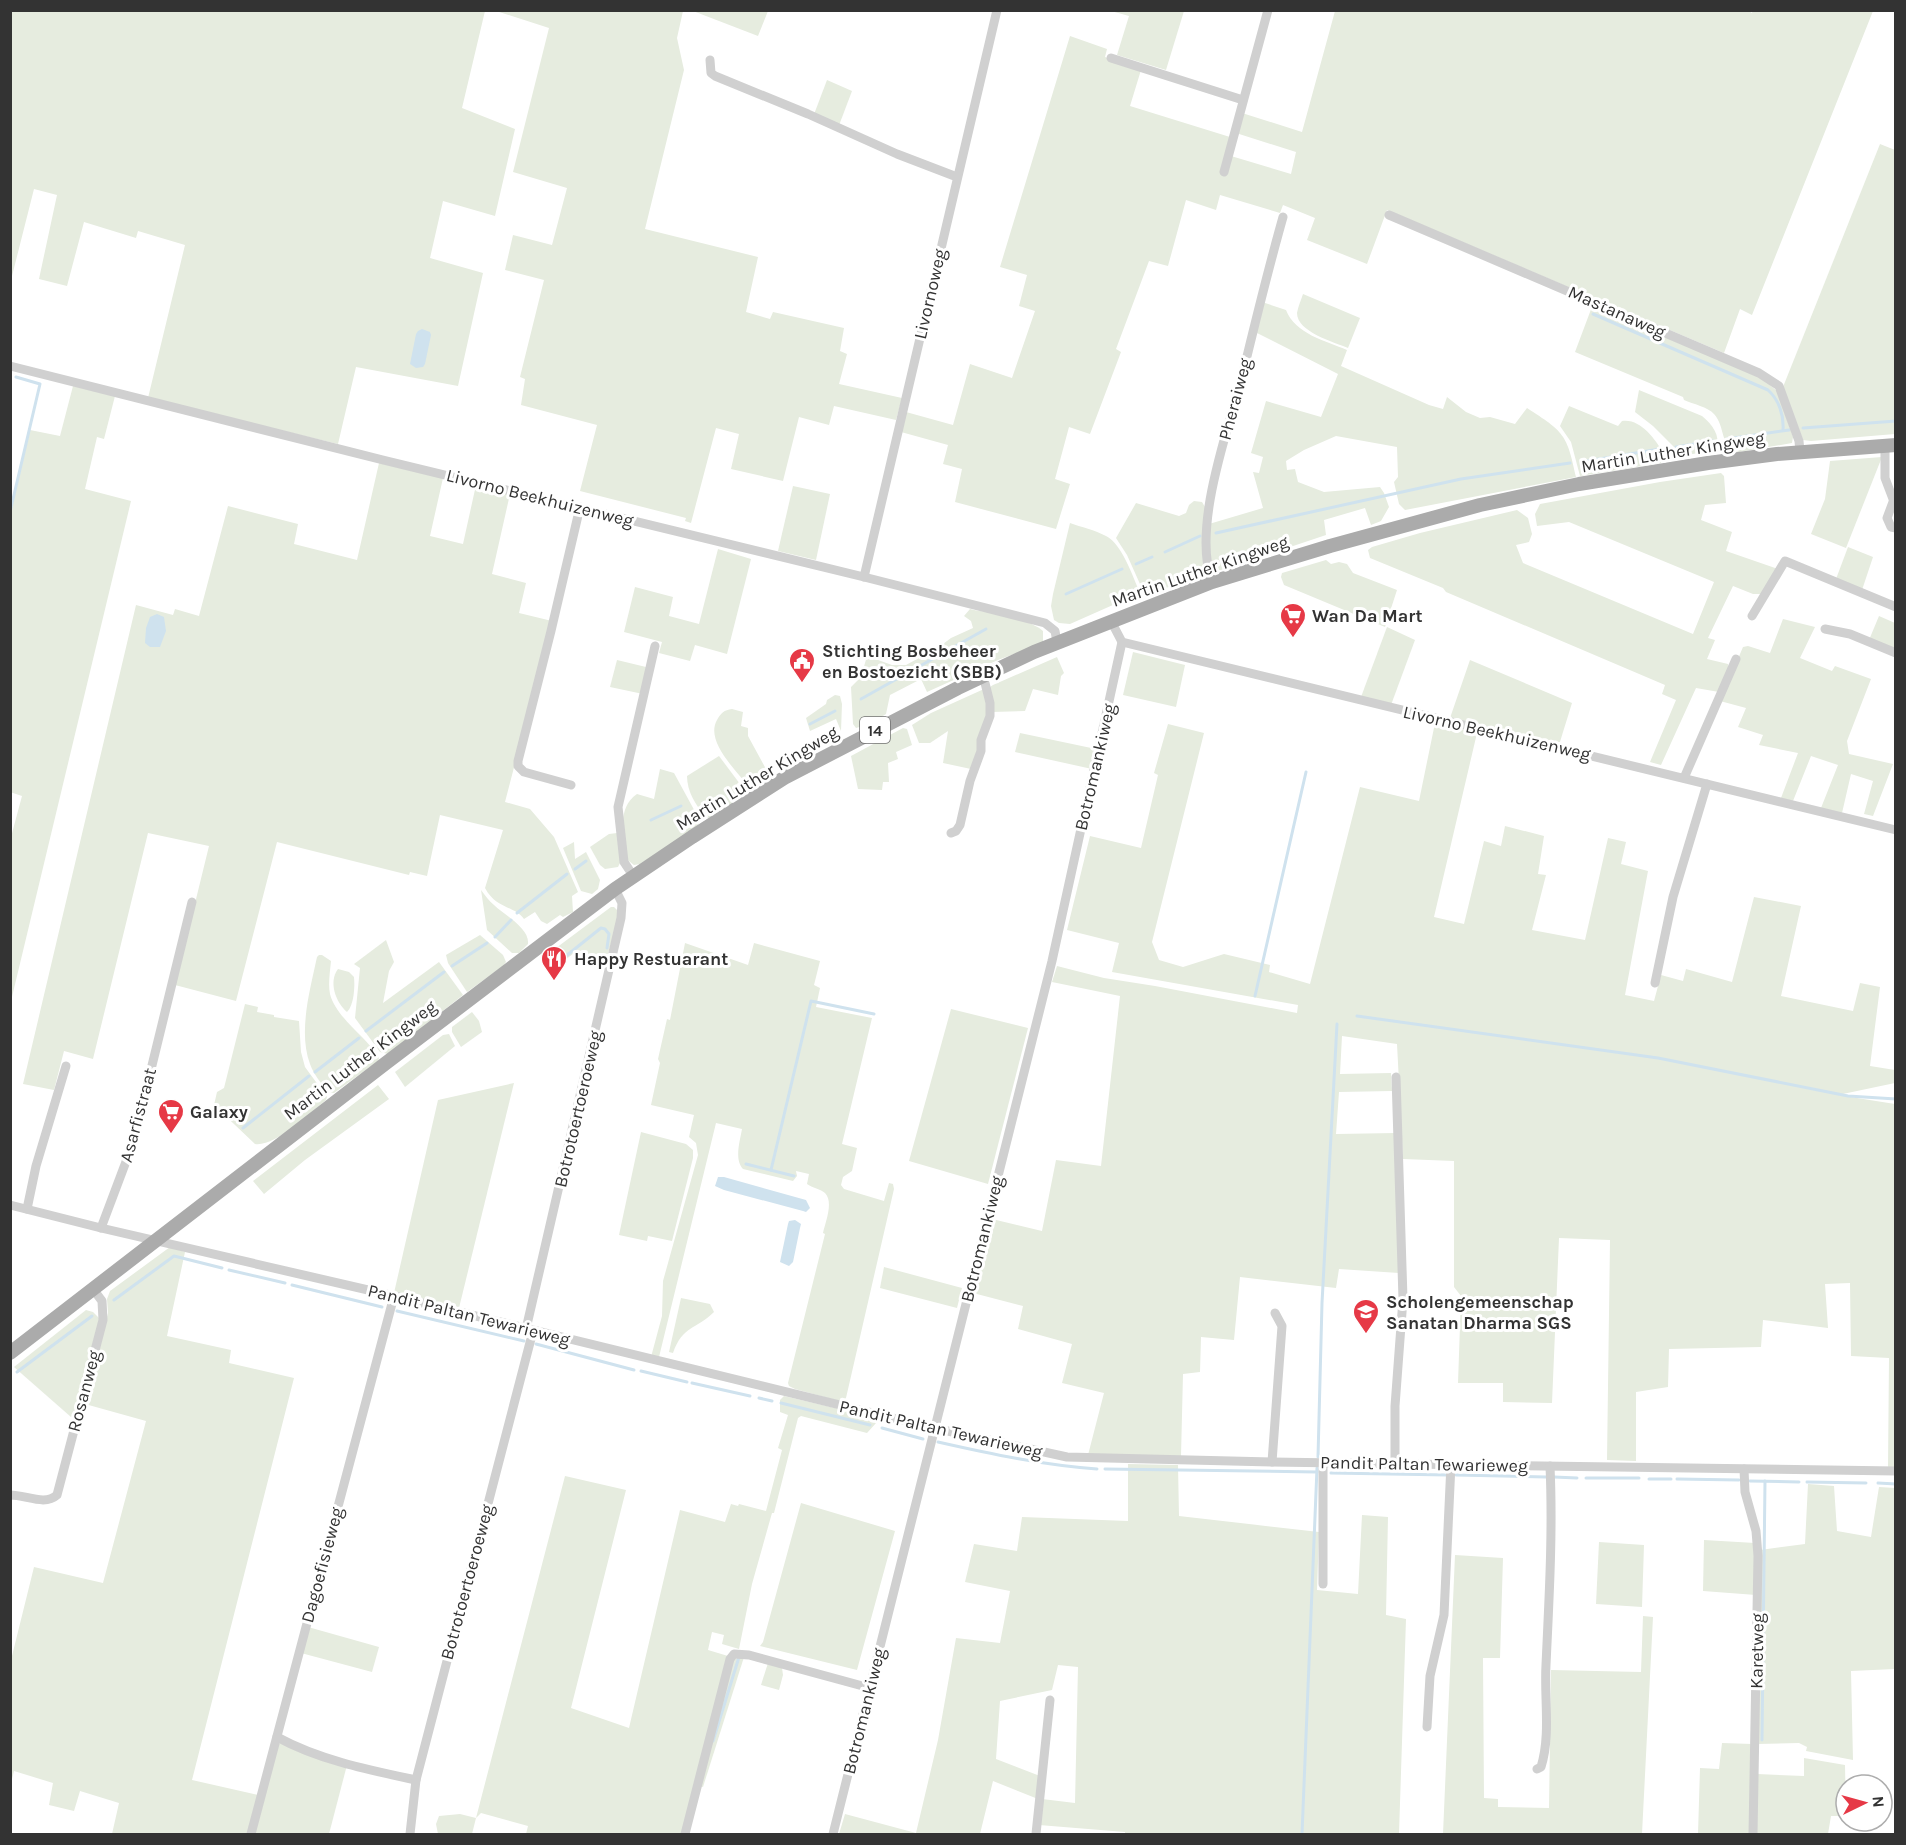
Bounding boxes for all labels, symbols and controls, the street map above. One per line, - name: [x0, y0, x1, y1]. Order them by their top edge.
- street label: Livornoweg: [909, 247, 951, 341]
- street label: Mastanaweg: [1565, 281, 1669, 343]
- street label: Pheraiweg: [1213, 355, 1257, 443]
- street label: Martin Luther Kingweg: [1580, 427, 1766, 477]
- street label: Livorno Beekhuizenweg: [444, 464, 636, 532]
- street label: Martin Luther Kingweg: [1109, 530, 1291, 612]
- supermarket icon: Wan Da Mart: [1278, 601, 1308, 639]
- place label: Wan Da Mart: [1312, 605, 1423, 627]
- place label: Stichting Bosbeheer en Bostoezicht (SBB): [822, 640, 1002, 683]
- public building icon: Stichting Bosbeheer en Bostoezicht (SBB): [787, 646, 817, 684]
- street label: Botromankiweg: [1070, 701, 1120, 833]
- street label: Livorno Beekhuizenweg: [1401, 701, 1593, 765]
- road number: 14: [860, 717, 890, 743]
- street label: Martin Luther Kingweg: [672, 721, 842, 835]
- restaurant icon: Happy Restuarant: [539, 944, 569, 982]
- place label: Happy Restuarant: [574, 948, 728, 970]
- street label: Martin Luther Kingweg: [279, 995, 441, 1125]
- street label: Botrotoertoeroeweg: [549, 1028, 607, 1190]
- street label: Asarfistraat: [115, 1065, 161, 1165]
- supermarket icon: Galaxy: [156, 1097, 186, 1135]
- place label: Galaxy: [190, 1101, 248, 1123]
- street label: Botromankiweg: [956, 1173, 1008, 1305]
- street label: Pandit Paltan Tewarieweg: [365, 1279, 573, 1351]
- place label: Scholengemeenschap Sanatan Dharma SGS: [1386, 1291, 1574, 1334]
- school or university icon: Scholengemeenschap Sanatan Dharma SGS: [1351, 1297, 1381, 1335]
- street label: Rosanweg: [63, 1348, 105, 1434]
- street label: Pandit Paltan Tewarieweg: [837, 1395, 1045, 1463]
- street label: Pandit Paltan Tewarieweg: [1320, 1451, 1528, 1477]
- street label: Botrotoertoeroeweg: [436, 1502, 498, 1662]
- street label: Dagoefisieweg: [296, 1505, 348, 1625]
- street label: Karetweg: [1745, 1613, 1769, 1689]
- street label: Botromankiweg: [838, 1645, 890, 1777]
- north arrow: [1834, 1773, 1894, 1833]
- text: N: [1868, 1795, 1888, 1808]

